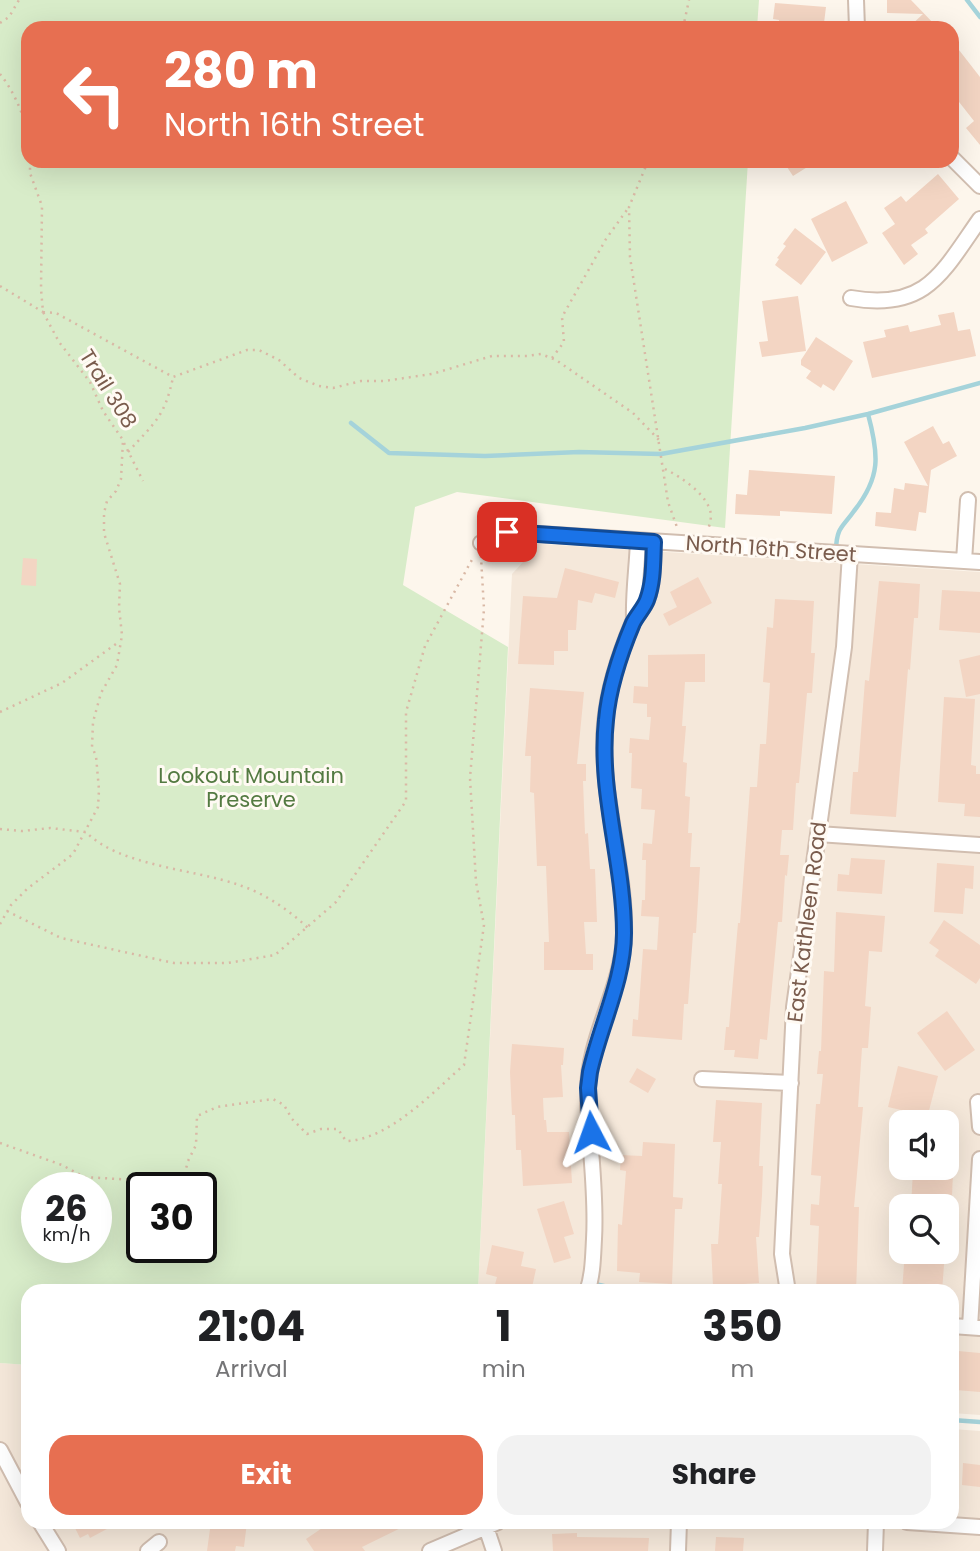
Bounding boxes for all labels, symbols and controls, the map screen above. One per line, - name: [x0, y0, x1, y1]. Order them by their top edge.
- text: 280 m: [164, 37, 318, 105]
- icon: left: [49, 49, 140, 140]
- text: North 16th Street: [164, 102, 425, 147]
- street label: Trail 308: [73, 344, 144, 434]
- pin: [477, 502, 537, 562]
- icon: arrive: [488, 513, 526, 551]
- street label: North 16th Street: [685, 528, 857, 569]
- park label: Lookout Mountain Preserve: [158, 761, 344, 814]
- street label: East Kathleen Road: [780, 820, 833, 1024]
- position arrow: [554, 1095, 628, 1169]
- map controls: [889, 1110, 959, 1264]
- button: sound: [889, 1110, 959, 1180]
- speed limit sign: 30: [126, 1172, 217, 1263]
- text: 26: [45, 1184, 88, 1233]
- button: search: [889, 1194, 959, 1264]
- text: km/h: [43, 1222, 90, 1247]
- text: 21:04: [198, 1297, 305, 1356]
- text: 1: [496, 1297, 512, 1356]
- text: 350: [702, 1297, 782, 1356]
- text: Arrival: [215, 1353, 288, 1385]
- text: min: [482, 1353, 526, 1385]
- text: m: [731, 1353, 754, 1385]
- button: Exit: [49, 1435, 483, 1515]
- button: Share: [497, 1435, 931, 1515]

